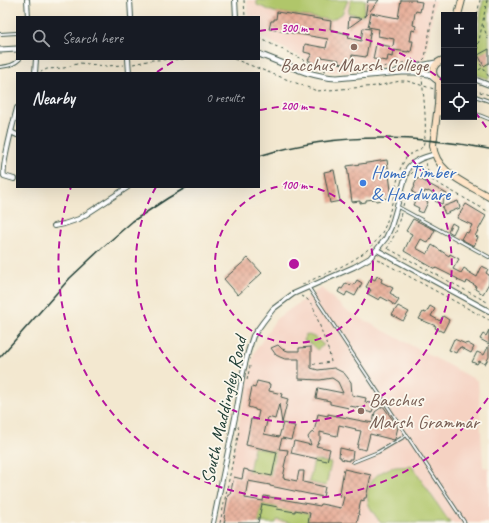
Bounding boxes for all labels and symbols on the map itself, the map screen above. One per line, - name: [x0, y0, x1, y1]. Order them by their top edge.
- text: 300 m: [281, 20, 308, 36]
- marker: Bacchus Marsh College: [349, 42, 359, 52]
- place label: Bacchus Marsh College: [280, 53, 430, 77]
- text: 200 m: [281, 98, 308, 114]
- place label: Home Timber & Hardware: [371, 160, 457, 206]
- text: 100 m: [281, 177, 308, 193]
- marker: Home Timber & Hardware: [358, 178, 368, 188]
- centre of rings: [287, 257, 301, 271]
- street label: South Maddingley Road: [195, 332, 253, 486]
- place label: Bacchus Marsh Grammar: [369, 388, 481, 434]
- marker: Bacchus Marsh Grammar: [356, 406, 366, 416]

